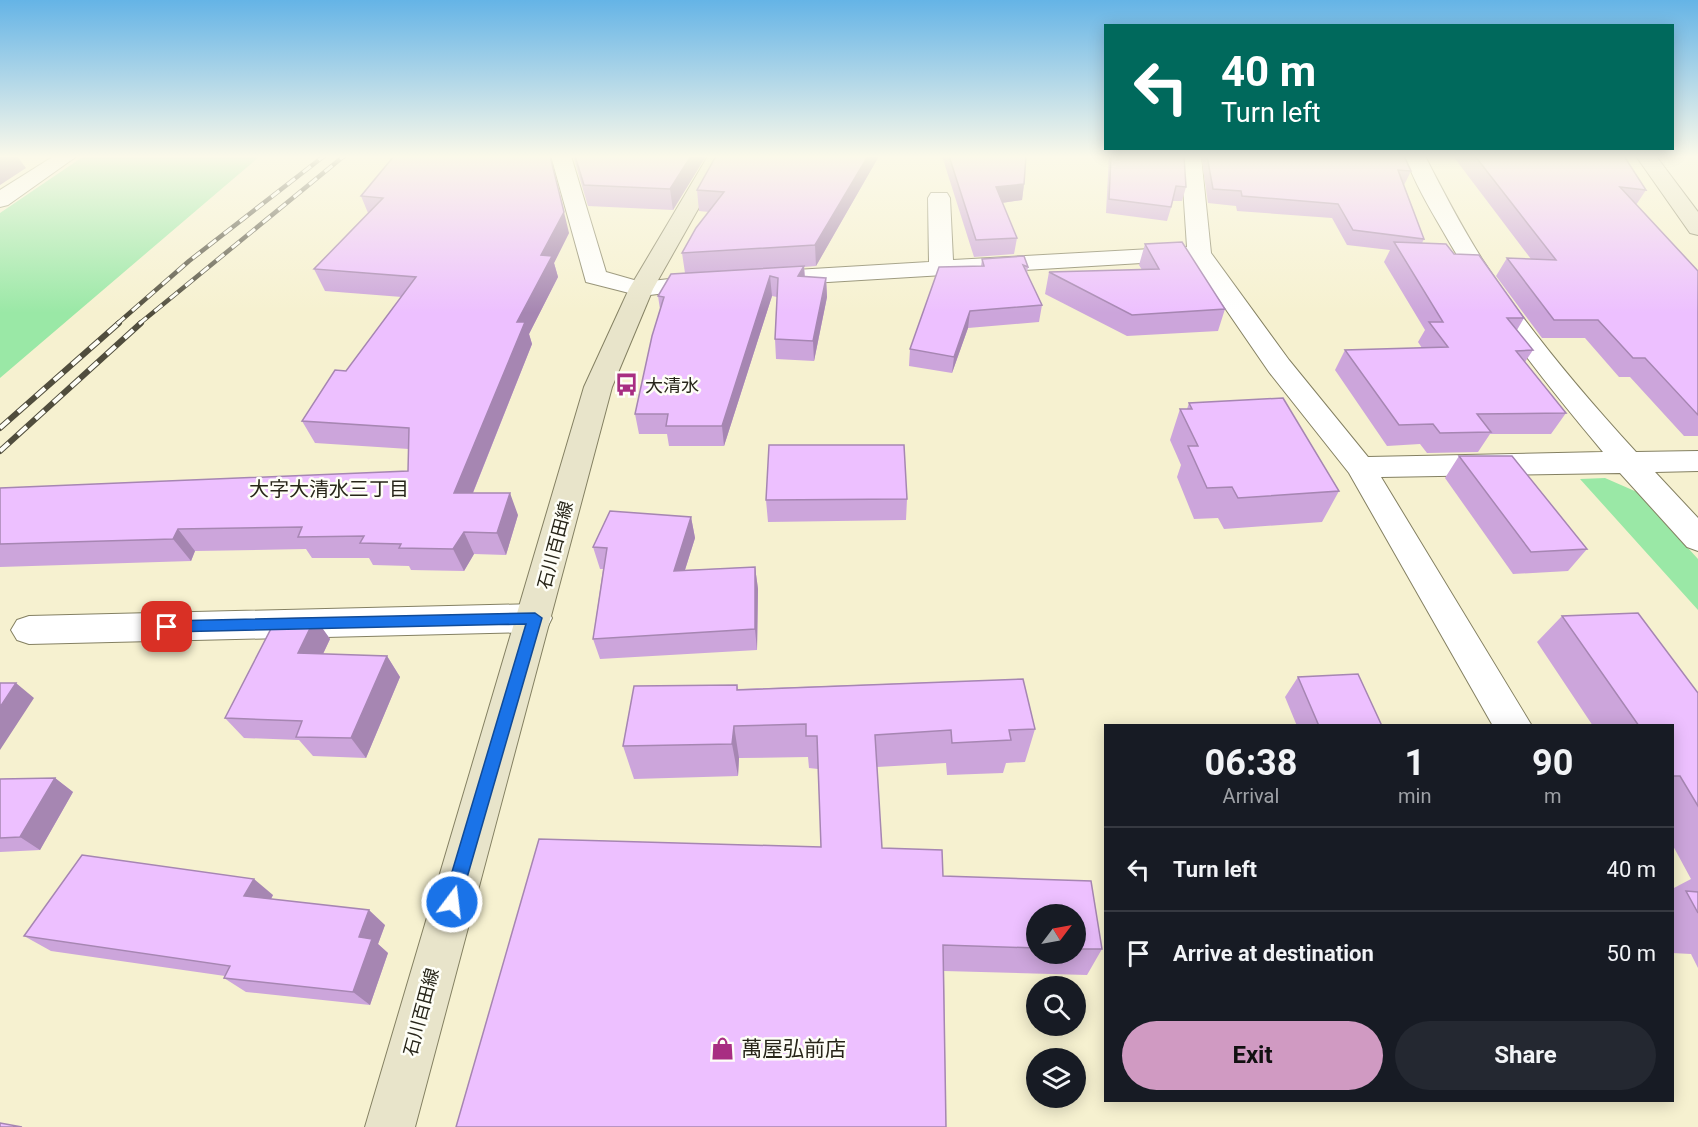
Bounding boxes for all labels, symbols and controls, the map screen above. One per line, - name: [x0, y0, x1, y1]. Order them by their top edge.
- text: 40 m: [1221, 47, 1316, 96]
- icon: left: [1122, 48, 1200, 126]
- text: Turn left: [1221, 97, 1321, 129]
- bus stop icon: 大清水: [614, 372, 640, 398]
- place label: 大清水: [645, 375, 699, 396]
- district label: 大字大清水三丁目: [249, 477, 409, 501]
- street label: 石川百田線: [533, 499, 577, 591]
- pin: [141, 601, 192, 652]
- icon: arrive: [150, 610, 183, 643]
- text: 06:38: [1205, 742, 1297, 784]
- text: 1: [1404, 742, 1425, 784]
- text: 90: [1532, 742, 1573, 784]
- text: Arrival: [1223, 784, 1279, 808]
- text: min: [1398, 784, 1431, 808]
- text: m: [1544, 784, 1561, 808]
- icon: left: [1122, 853, 1155, 886]
- text: Turn left: [1173, 857, 1257, 882]
- text: 40 m: [1607, 857, 1656, 882]
- position arrow: [420, 870, 484, 934]
- north arrow: [1026, 904, 1086, 964]
- map controls: [1026, 904, 1086, 1108]
- icon: arrive: [1122, 937, 1155, 970]
- text: Arrive at destination: [1173, 941, 1374, 966]
- text: 50 m: [1607, 941, 1656, 966]
- street label: 石川百田線: [399, 966, 443, 1058]
- button: search: [1026, 976, 1086, 1036]
- button: Exit: [1122, 1021, 1383, 1090]
- button: Share: [1395, 1021, 1656, 1090]
- shop icon: 萬屋弘前店: [710, 1036, 736, 1062]
- place label: 萬屋弘前店: [741, 1037, 846, 1061]
- button: layers: [1026, 1048, 1086, 1108]

